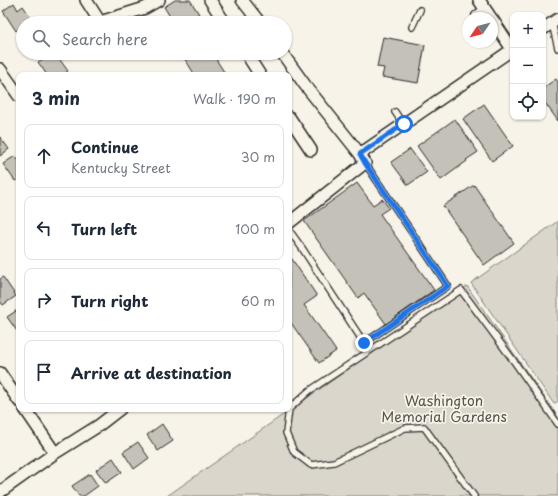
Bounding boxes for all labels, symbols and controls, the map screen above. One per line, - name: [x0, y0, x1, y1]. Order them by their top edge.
- north arrow: [462, 12, 498, 48]
- map controls: [510, 12, 546, 120]
- button: +: [510, 12, 546, 48]
- search box: [16, 16, 292, 60]
- icon: search: [30, 27, 52, 49]
- text: Search here: [62, 27, 148, 50]
- button: −: [510, 48, 546, 84]
- button: locate: [510, 84, 546, 120]
- text: 3 min: [32, 85, 80, 111]
- text: Walk · 190 m: [193, 89, 276, 108]
- route start: [395, 115, 413, 133]
- text: Continue: [71, 135, 139, 158]
- icon: ahead: [33, 145, 55, 167]
- text: 30 m: [241, 147, 275, 166]
- text: Kentucky Street: [71, 158, 171, 177]
- icon: left: [33, 217, 55, 239]
- text: Turn left: [71, 217, 137, 240]
- text: 100 m: [235, 219, 275, 238]
- icon: right: [33, 289, 55, 311]
- text: Turn right: [71, 289, 148, 312]
- text: 60 m: [241, 291, 275, 310]
- route end: [355, 334, 373, 352]
- icon: arrive: [33, 361, 55, 383]
- text: Arrive at destination: [71, 361, 232, 384]
- park label: Washington Memorial Gardens: [381, 390, 507, 427]

